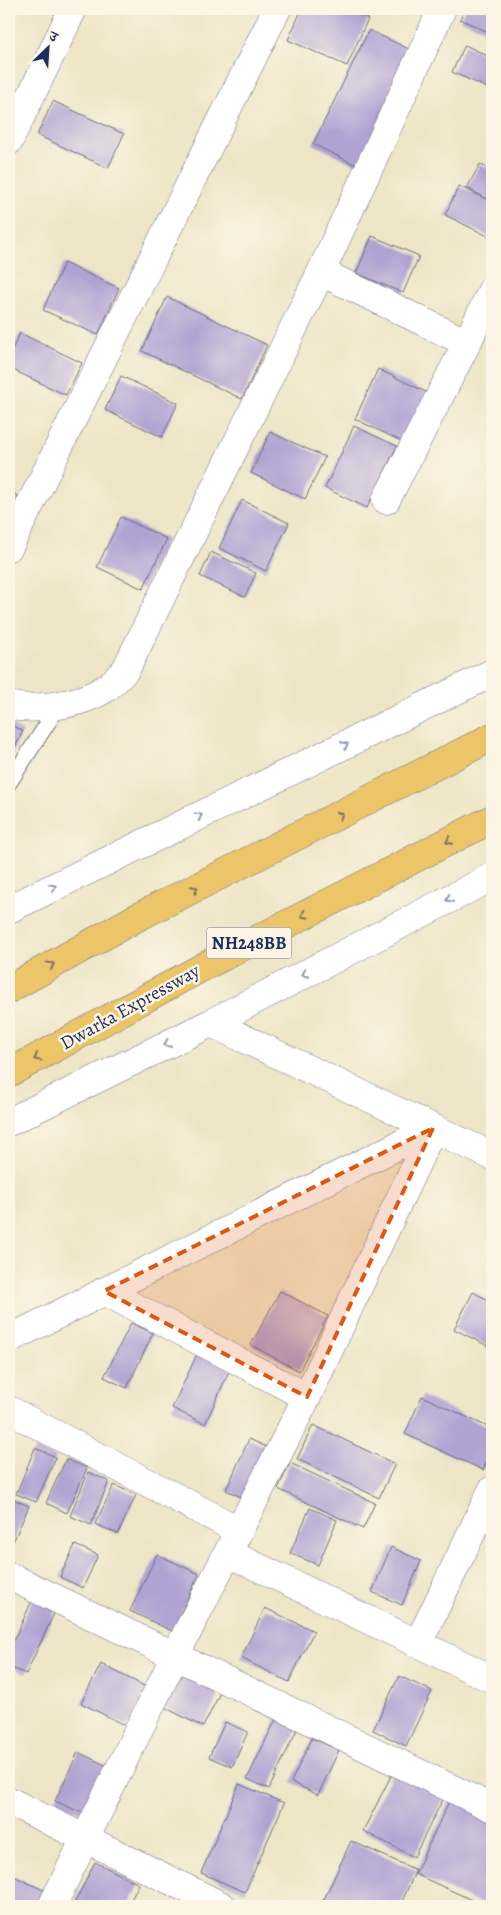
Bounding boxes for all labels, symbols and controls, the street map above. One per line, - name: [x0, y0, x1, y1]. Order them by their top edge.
- north arrow: [22, 22, 72, 72]
- text: उ: [45, 26, 61, 47]
- one-way arrow: [340, 740, 349, 751]
- one-way arrow: [334, 811, 343, 821]
- one-way arrow: [194, 812, 203, 822]
- one-way arrow: [445, 835, 454, 845]
- one-way arrow: [48, 883, 57, 893]
- one-way arrow: [190, 885, 199, 895]
- one-way arrow: [445, 893, 454, 903]
- one-way arrow: [300, 909, 309, 919]
- road number: NH248BB: [206, 928, 292, 958]
- street label: Dwarka Expressway: [56, 958, 205, 1056]
- one-way arrow: [46, 961, 55, 971]
- one-way arrow: [301, 968, 310, 978]
- one-way arrow: [163, 1038, 172, 1049]
- one-way arrow: [34, 1051, 43, 1061]

